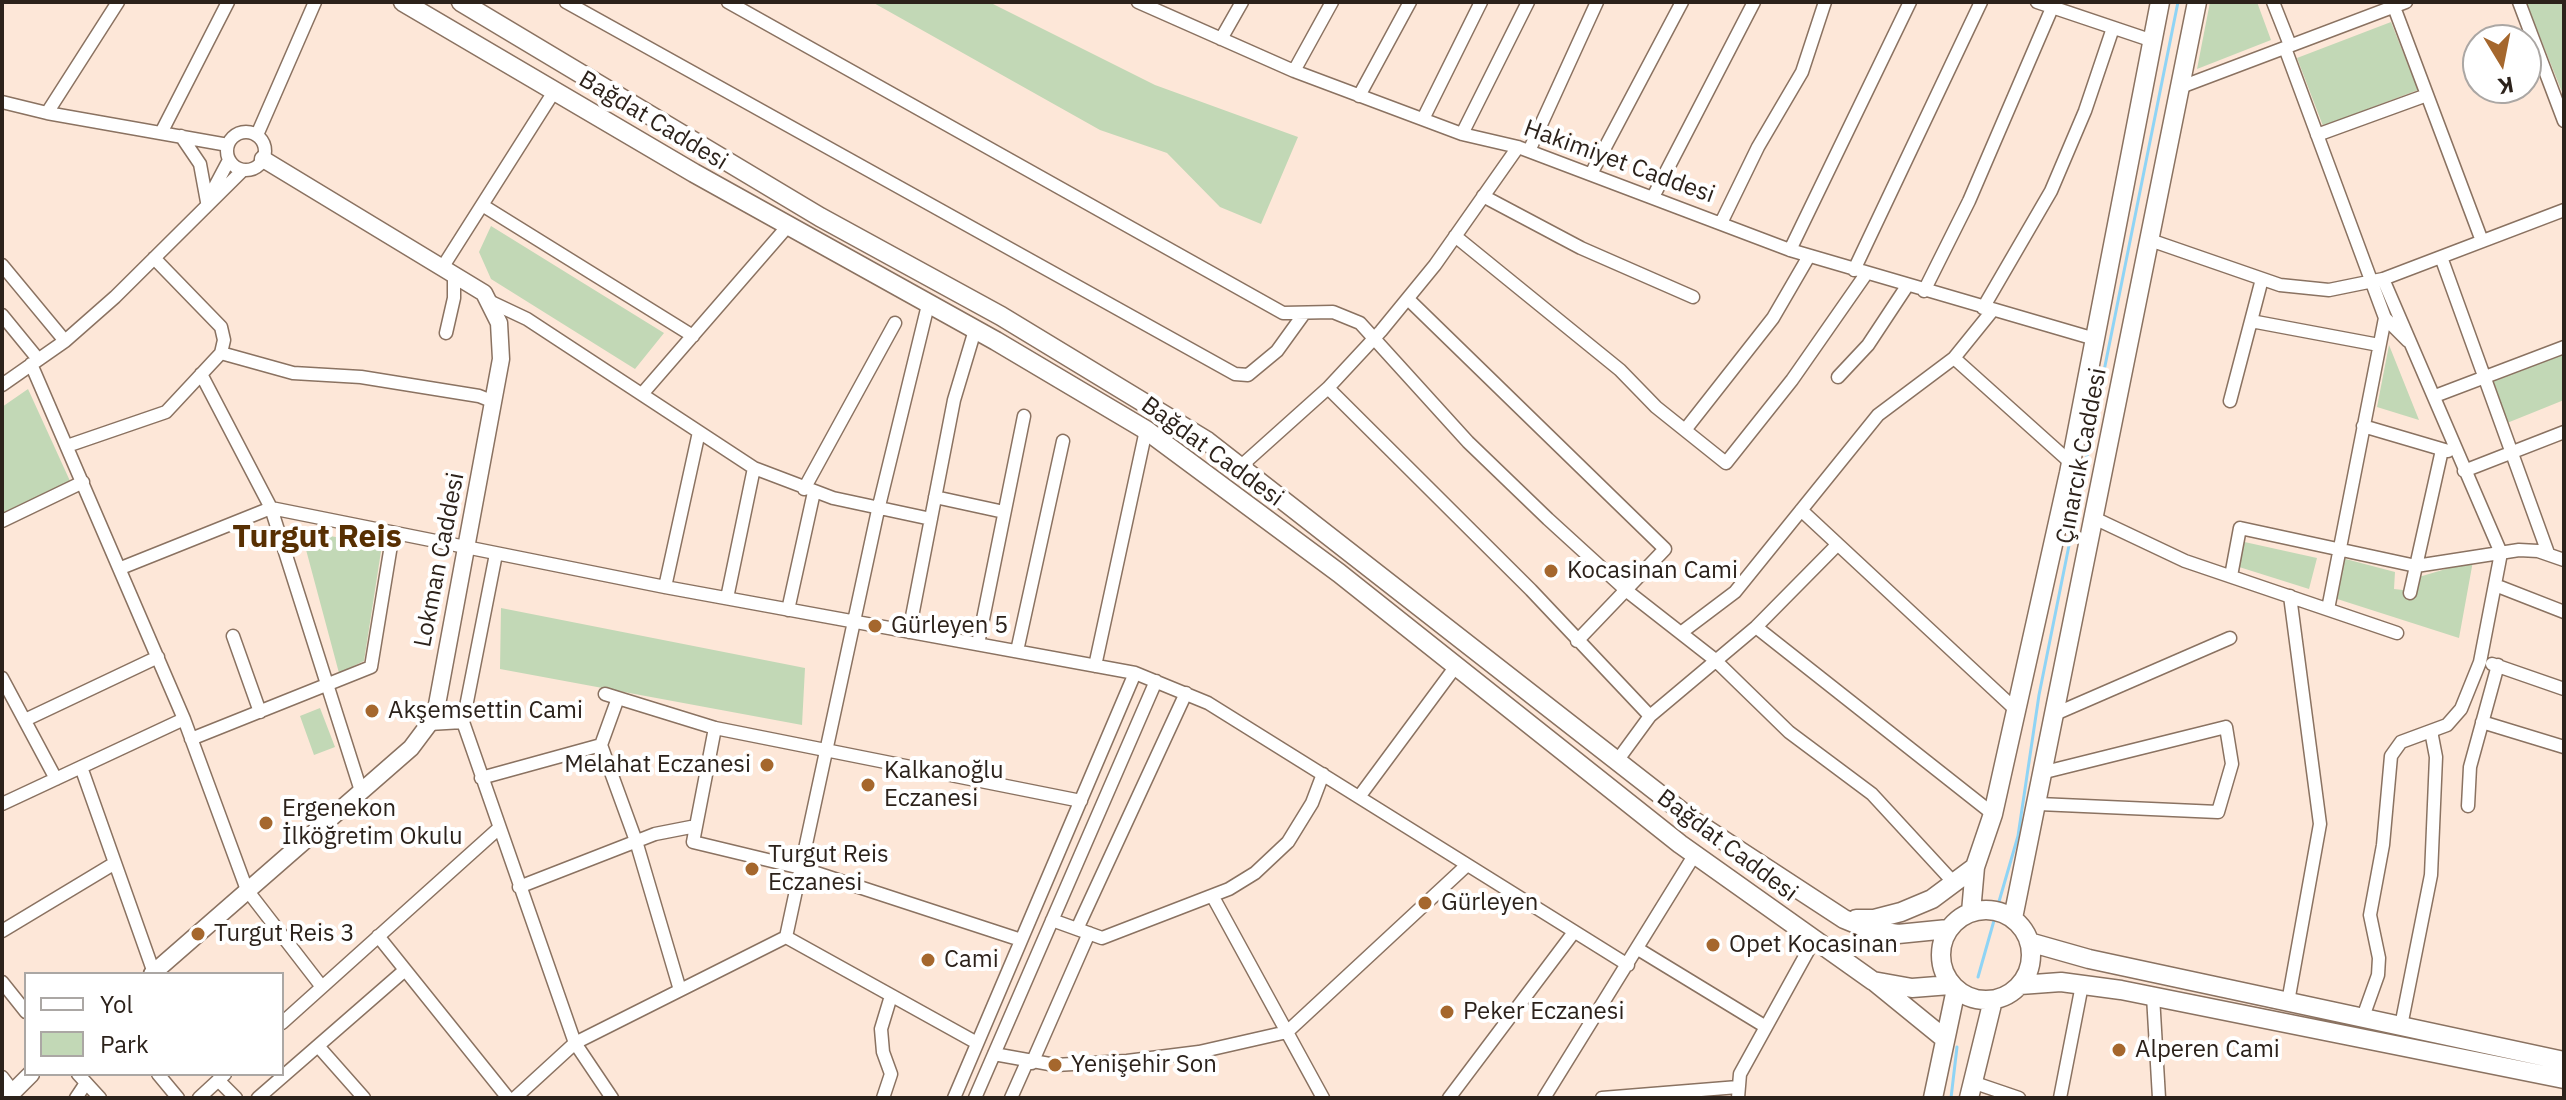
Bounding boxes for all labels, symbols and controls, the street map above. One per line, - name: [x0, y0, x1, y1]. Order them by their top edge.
- north arrow: [2462, 24, 2542, 104]
- street label: Bağdat Caddesi: [573, 65, 733, 177]
- text: K: [2496, 71, 2516, 102]
- street label: Hakimiyet Caddesi: [1520, 114, 1718, 210]
- street label: Çınarcık Caddesi: [2051, 365, 2113, 547]
- street label: Bağdat Caddesi: [1135, 391, 1289, 513]
- street label: Lokman Caddesi: [409, 470, 471, 650]
- district label: Turgut Reis: [232, 519, 402, 557]
- place label: Kocasinan Cami: [1567, 557, 1738, 585]
- marker: Kocasinan Cami: [1542, 562, 1560, 580]
- place label: Gürleyen 5: [891, 612, 1008, 640]
- marker: Gürleyen 5: [866, 617, 884, 635]
- place label: Akşemsettin Cami: [388, 697, 583, 725]
- marker: Akşemsettin Cami: [363, 702, 381, 720]
- place label: Melahat Eczanesi: [564, 751, 751, 779]
- marker: Melahat Eczanesi: [758, 756, 776, 774]
- place label: Kalkanoğlu Eczanesi: [884, 757, 1004, 813]
- marker: Kalkanoğlu Eczanesi: [859, 776, 877, 794]
- street label: Bağdat Caddesi: [1651, 784, 1803, 908]
- place label: Ergenekon İlköğretim Okulu: [282, 795, 463, 851]
- marker: Ergenekon İlköğretim Okulu: [257, 814, 275, 832]
- place label: Turgut Reis Eczanesi: [768, 841, 889, 897]
- marker: Turgut Reis Eczanesi: [743, 860, 761, 878]
- place label: Gürleyen: [1441, 889, 1538, 917]
- marker: Gürleyen: [1416, 894, 1434, 912]
- place label: Turgut Reis 3: [214, 920, 355, 948]
- marker: Turgut Reis 3: [189, 925, 207, 943]
- place label: Opet Kocasinan: [1729, 931, 1898, 959]
- marker: Opet Kocasinan: [1704, 936, 1722, 954]
- place label: Cami: [944, 946, 999, 974]
- marker: Cami: [919, 951, 937, 969]
- legend: [24, 972, 284, 1076]
- text: Yol: [100, 988, 133, 1020]
- place label: Peker Eczanesi: [1463, 998, 1624, 1026]
- marker: Peker Eczanesi: [1438, 1003, 1456, 1021]
- text: Park: [100, 1028, 149, 1060]
- place label: Alperen Cami: [2135, 1036, 2280, 1064]
- marker: Alperen Cami: [2110, 1041, 2128, 1059]
- place label: Yenişehir Son: [1071, 1051, 1217, 1079]
- marker: Yenişehir Son: [1046, 1056, 1064, 1074]

